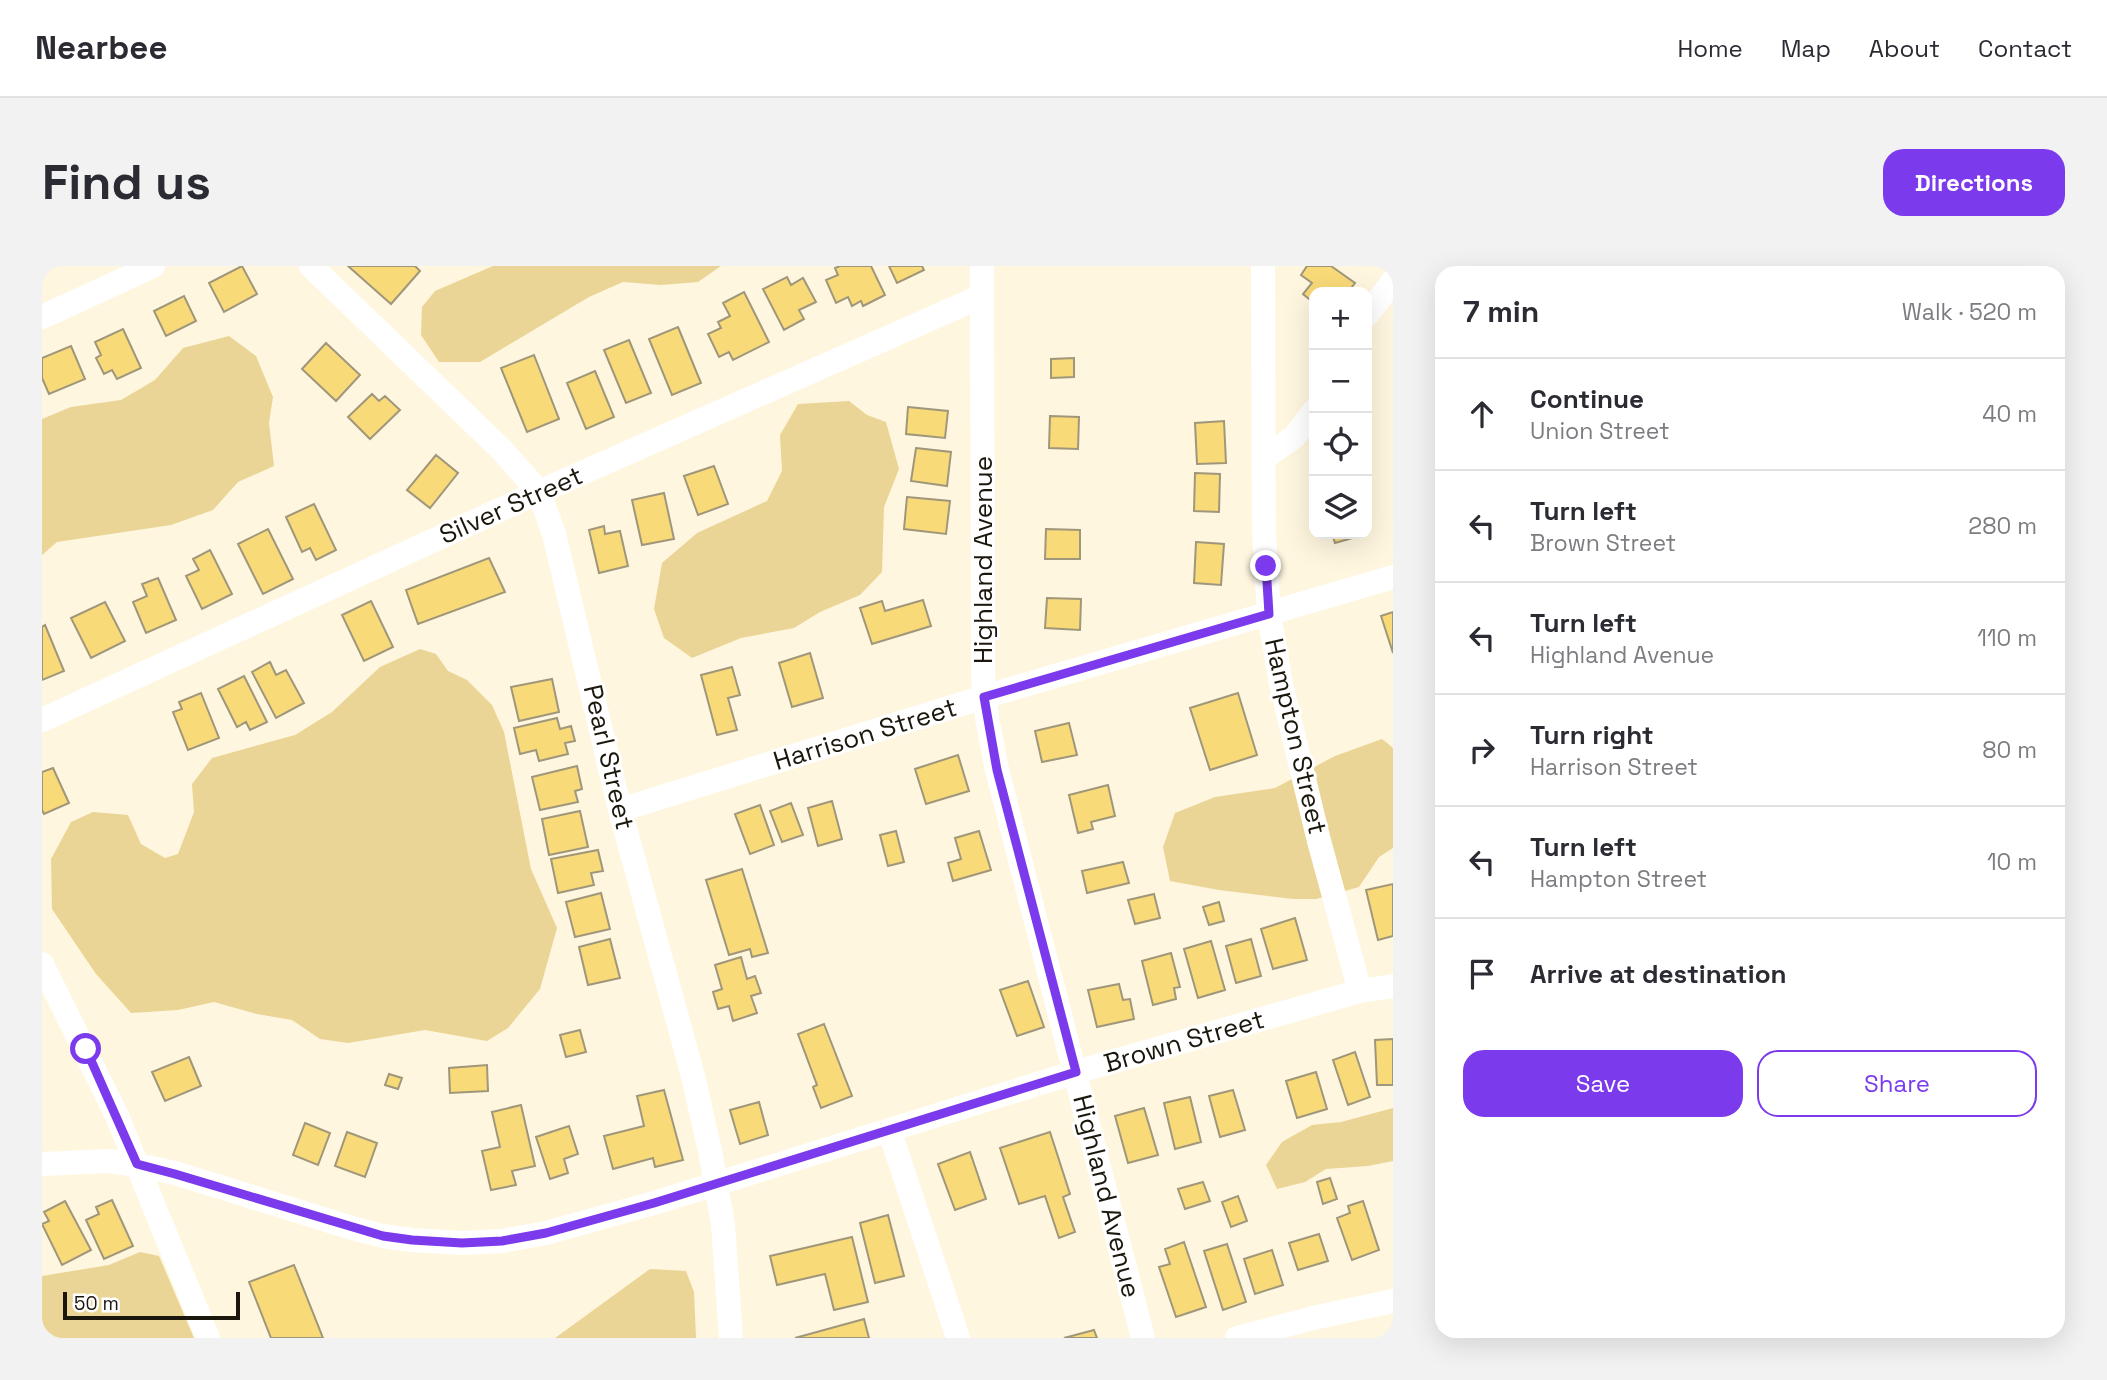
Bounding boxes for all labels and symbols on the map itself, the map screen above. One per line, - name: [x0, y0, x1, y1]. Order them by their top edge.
- street label: Highland Avenue: [966, 456, 1000, 664]
- street label: Silver Street: [434, 458, 588, 552]
- route end: [1250, 550, 1281, 581]
- street label: Hampton Street: [1257, 635, 1335, 837]
- street label: Pearl Street: [576, 681, 642, 833]
- street label: Harrison Street: [769, 690, 961, 778]
- street label: Brown Street: [1100, 1002, 1268, 1080]
- route start: [70, 1033, 101, 1064]
- street label: Highland Avenue: [1065, 1091, 1149, 1301]
- scale bar: [63, 1289, 240, 1321]

